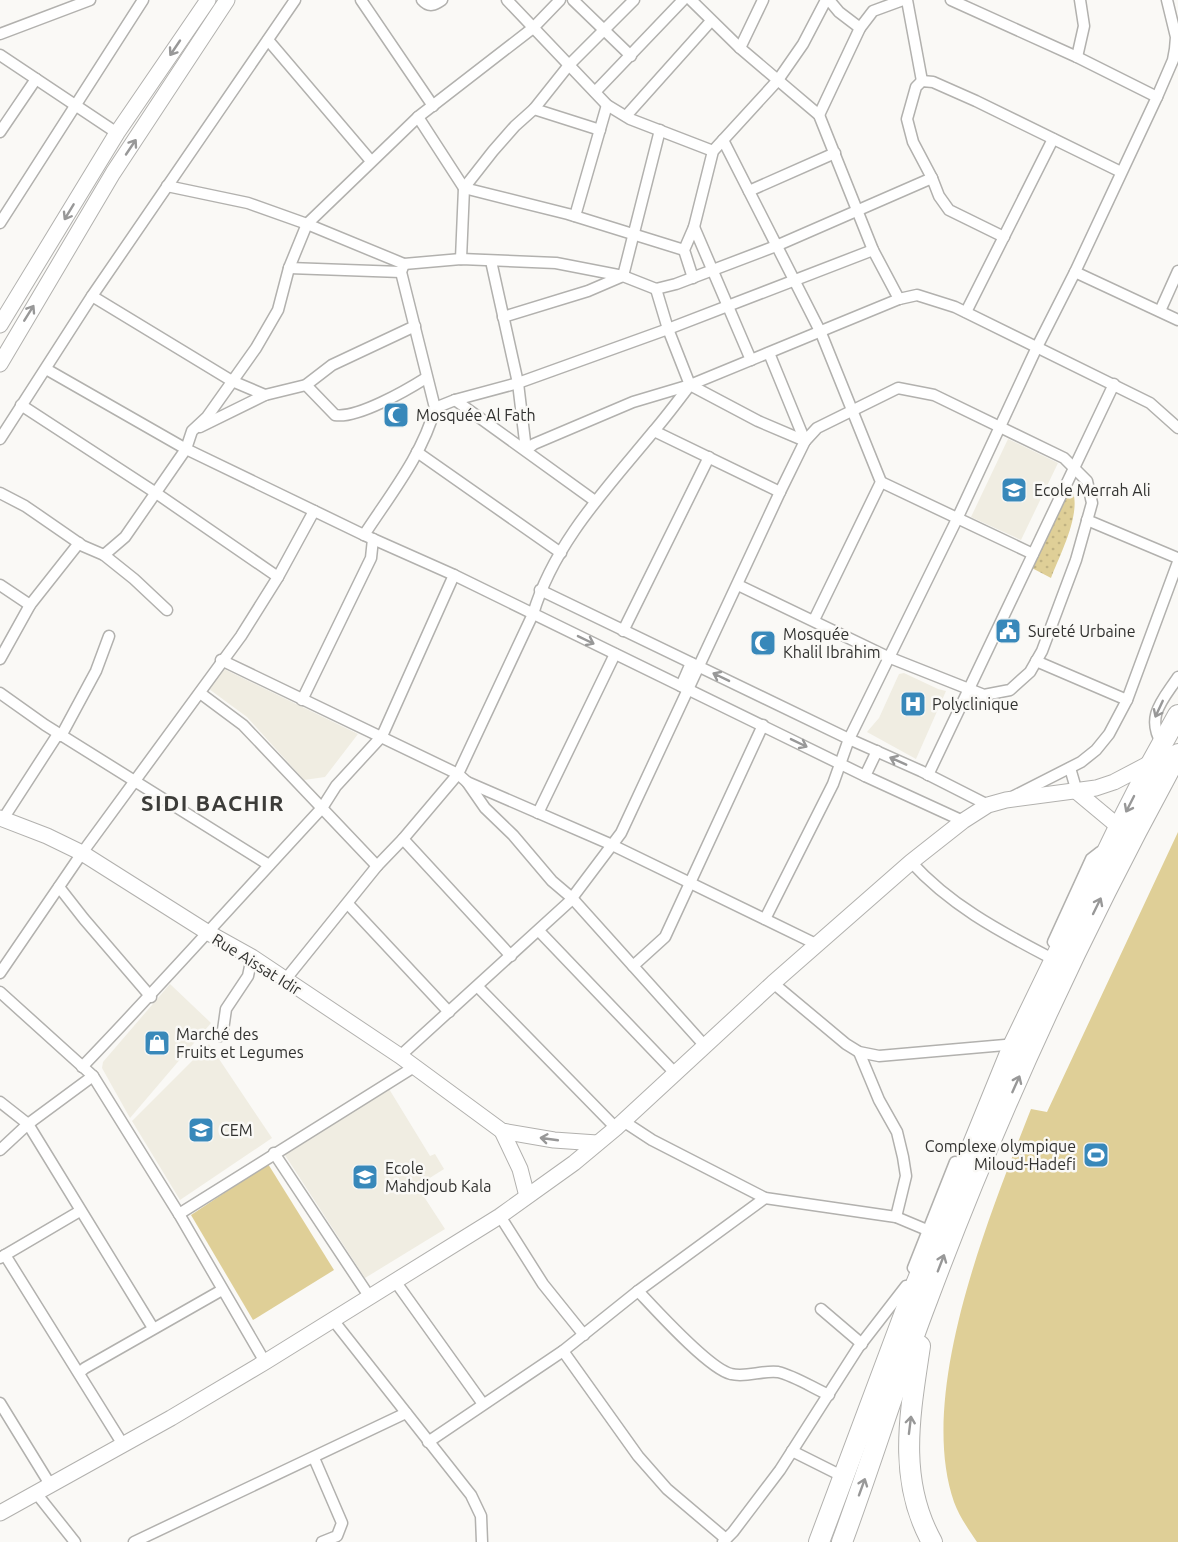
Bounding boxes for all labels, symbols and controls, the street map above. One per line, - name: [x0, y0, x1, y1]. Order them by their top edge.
- one-way arrow: [169, 40, 181, 56]
- one-way arrow: [124, 138, 137, 155]
- one-way arrow: [62, 203, 74, 220]
- one-way arrow: [24, 305, 36, 322]
- mosque icon: Mosquée Al Fath: [381, 400, 411, 430]
- place label: Mosquée Al Fath: [416, 406, 536, 424]
- school or university icon: Ecole Merrah Ali: [999, 475, 1029, 505]
- place label: Ecole Merrah Ali: [1034, 481, 1151, 499]
- public building icon: Sureté Urbaine: [993, 616, 1023, 646]
- place label: Sureté Urbaine: [1028, 622, 1136, 640]
- place label: Mosquée Khalil Ibrahim: [783, 625, 881, 661]
- mosque icon: Mosquée Khalil Ibrahim: [748, 628, 778, 658]
- one-way arrow: [576, 634, 594, 646]
- one-way arrow: [713, 671, 731, 683]
- hospital icon: Polyclinique: [898, 689, 928, 719]
- place label: Polyclinique: [932, 695, 1018, 713]
- one-way arrow: [1153, 700, 1164, 718]
- one-way arrow: [790, 737, 808, 749]
- one-way arrow: [889, 754, 907, 766]
- district label: SIDI BACHIR: [141, 790, 285, 815]
- one-way arrow: [1124, 794, 1136, 812]
- one-way arrow: [1092, 898, 1104, 916]
- street label: Rue Aissat Idir: [209, 930, 305, 998]
- place label: Marché des Fruits et Legumes: [176, 1025, 304, 1061]
- shop icon: Marché des Fruits et Legumes: [142, 1028, 172, 1058]
- one-way arrow: [1011, 1075, 1022, 1093]
- school or university icon: CEM: [186, 1115, 216, 1145]
- place label: CEM: [220, 1121, 253, 1139]
- one-way arrow: [540, 1133, 560, 1144]
- place label: Complexe olympique Miloud-Hadefi: [925, 1137, 1076, 1173]
- sports icon: Complexe olympique Miloud-Hadefi: [1081, 1140, 1111, 1170]
- place label: Ecole Mahdjoub Kala: [385, 1159, 491, 1195]
- school or university icon: Ecole Mahdjoub Kala: [350, 1162, 380, 1192]
- one-way arrow: [936, 1255, 947, 1273]
- one-way arrow: [904, 1415, 915, 1435]
- one-way arrow: [858, 1478, 869, 1497]

